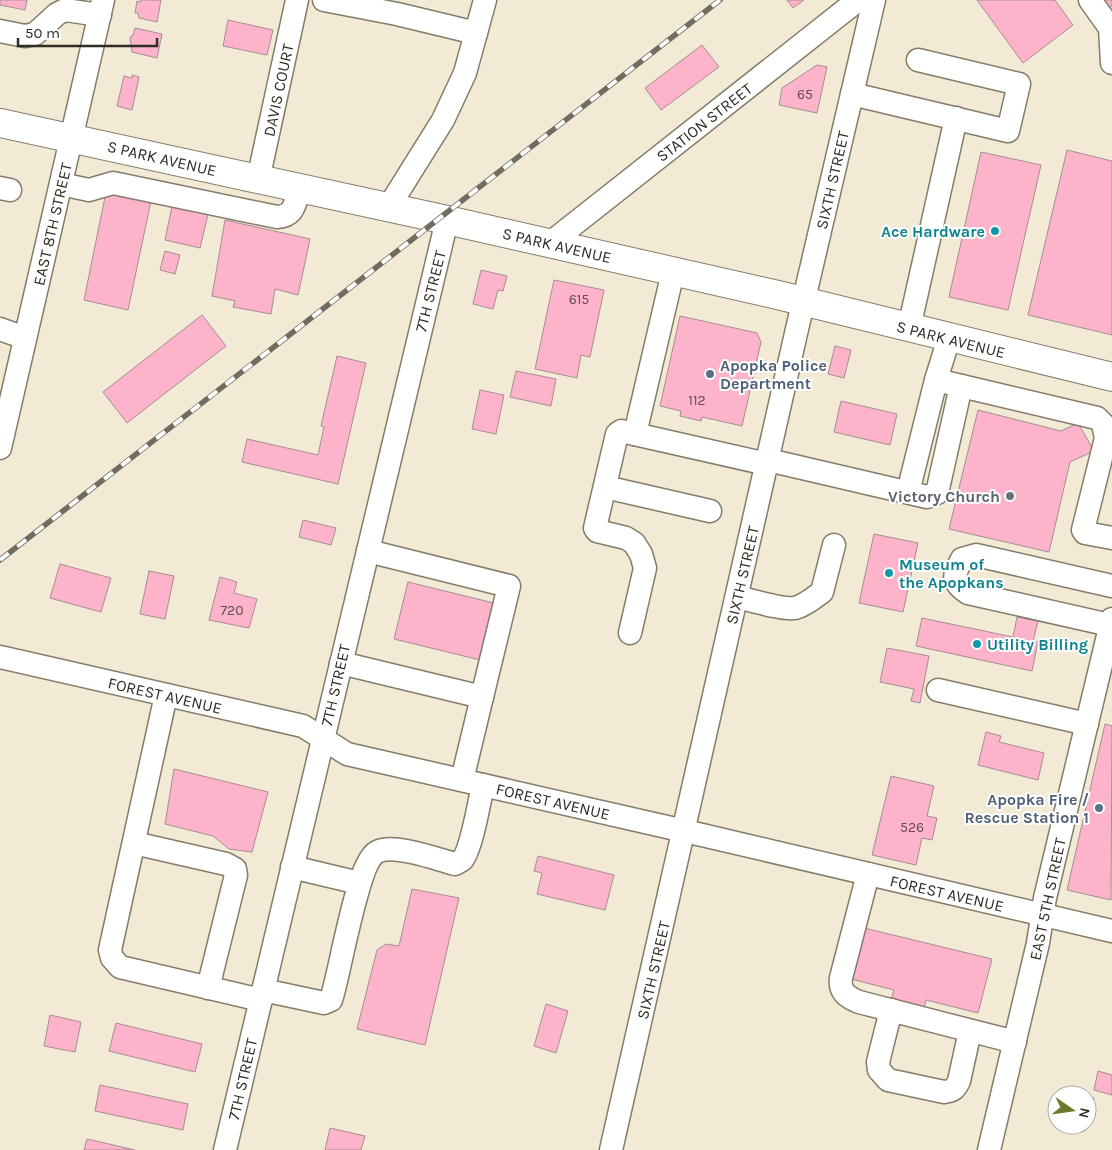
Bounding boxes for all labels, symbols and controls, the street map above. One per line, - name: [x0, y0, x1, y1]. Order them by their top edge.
- scale bar: [18, 15, 156, 47]
- text: 50 m: [25, 24, 60, 42]
- street label: DAVIS COURT: [259, 42, 298, 138]
- street label: STATION STREET: [653, 79, 756, 166]
- house number: 65: [797, 86, 813, 103]
- street label: SIXTH STREET: [812, 129, 853, 231]
- street label: S PARK AVENUE: [106, 137, 218, 180]
- street label: EAST 8TH STREET: [29, 161, 76, 287]
- place label: Ace Hardware: [881, 222, 985, 241]
- street label: S PARK AVENUE: [501, 224, 613, 267]
- marker: Ace Hardware: [989, 225, 1001, 237]
- street label: 7TH STREET: [411, 248, 450, 334]
- house number: 615: [569, 291, 589, 308]
- street label: S PARK AVENUE: [895, 317, 1007, 362]
- place label: Apopka Police Department: [720, 356, 827, 393]
- marker: Apopka Police Department: [704, 368, 716, 380]
- house number: 112: [688, 392, 706, 409]
- place label: Victory Church: [888, 487, 1000, 506]
- marker: Victory Church: [1004, 490, 1016, 502]
- street label: SIXTH STREET: [722, 524, 763, 626]
- place label: Museum of the Apopkans: [899, 555, 1004, 592]
- marker: Museum of the Apopkans: [883, 567, 895, 579]
- house number: 720: [221, 602, 244, 619]
- place label: Utility Billing: [987, 635, 1088, 654]
- marker: Utility Billing: [971, 638, 983, 650]
- street label: 7TH STREET: [317, 642, 354, 728]
- street label: FOREST AVENUE: [106, 673, 224, 718]
- street label: FOREST AVENUE: [494, 779, 612, 824]
- place label: Apopka Fire / Rescue Station 1: [965, 790, 1089, 827]
- marker: Apopka Fire / Rescue Station 1: [1093, 802, 1105, 814]
- house number: 526: [900, 819, 924, 836]
- street label: EAST 5TH STREET: [1025, 836, 1070, 962]
- street label: FOREST AVENUE: [888, 871, 1006, 916]
- street label: SIXTH STREET: [633, 919, 674, 1021]
- street label: 7TH STREET: [224, 1036, 261, 1122]
- north arrow: [1047, 1085, 1097, 1135]
- text: N: [1075, 1106, 1094, 1120]

